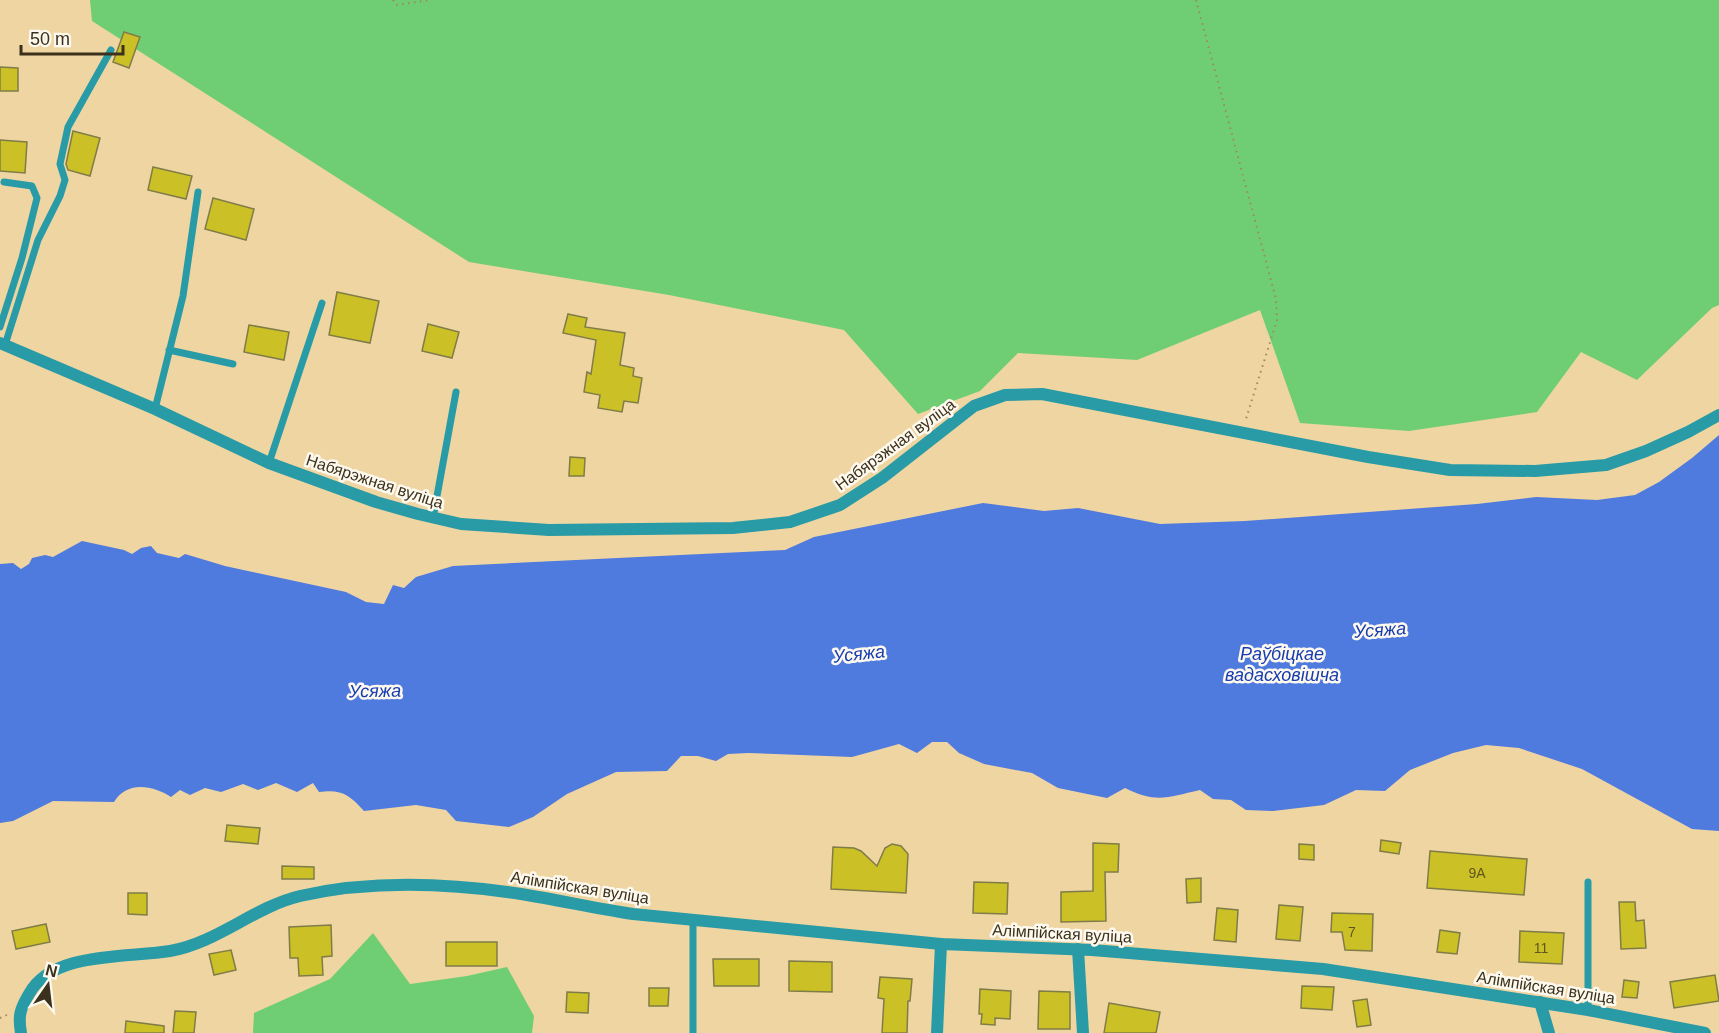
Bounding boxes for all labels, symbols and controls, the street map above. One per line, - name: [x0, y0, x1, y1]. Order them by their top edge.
- scale bar: [21, 18, 123, 56]
- text: 50 m: [30, 29, 70, 49]
- street label: Набярэжная вуліца: [832, 395, 958, 493]
- street label: Набярэжная вуліца: [304, 451, 446, 512]
- water label: Усяжа: [1352, 618, 1407, 642]
- water label: Усяжа: [831, 641, 886, 667]
- water label: Раўбіцкае вадасховішча: [1225, 644, 1339, 685]
- water label: Усяжа: [348, 681, 401, 701]
- house number: 9А: [1468, 865, 1486, 881]
- street label: Алімпійская вуліца: [510, 868, 650, 907]
- street label: Алімпійская вуліца: [992, 921, 1132, 946]
- house number: 7: [1348, 924, 1356, 940]
- house number: 11: [1534, 940, 1548, 956]
- north arrow: [18, 955, 78, 1015]
- text: N: [44, 961, 59, 981]
- street label: Алімпійская вуліца: [1476, 968, 1616, 1007]

